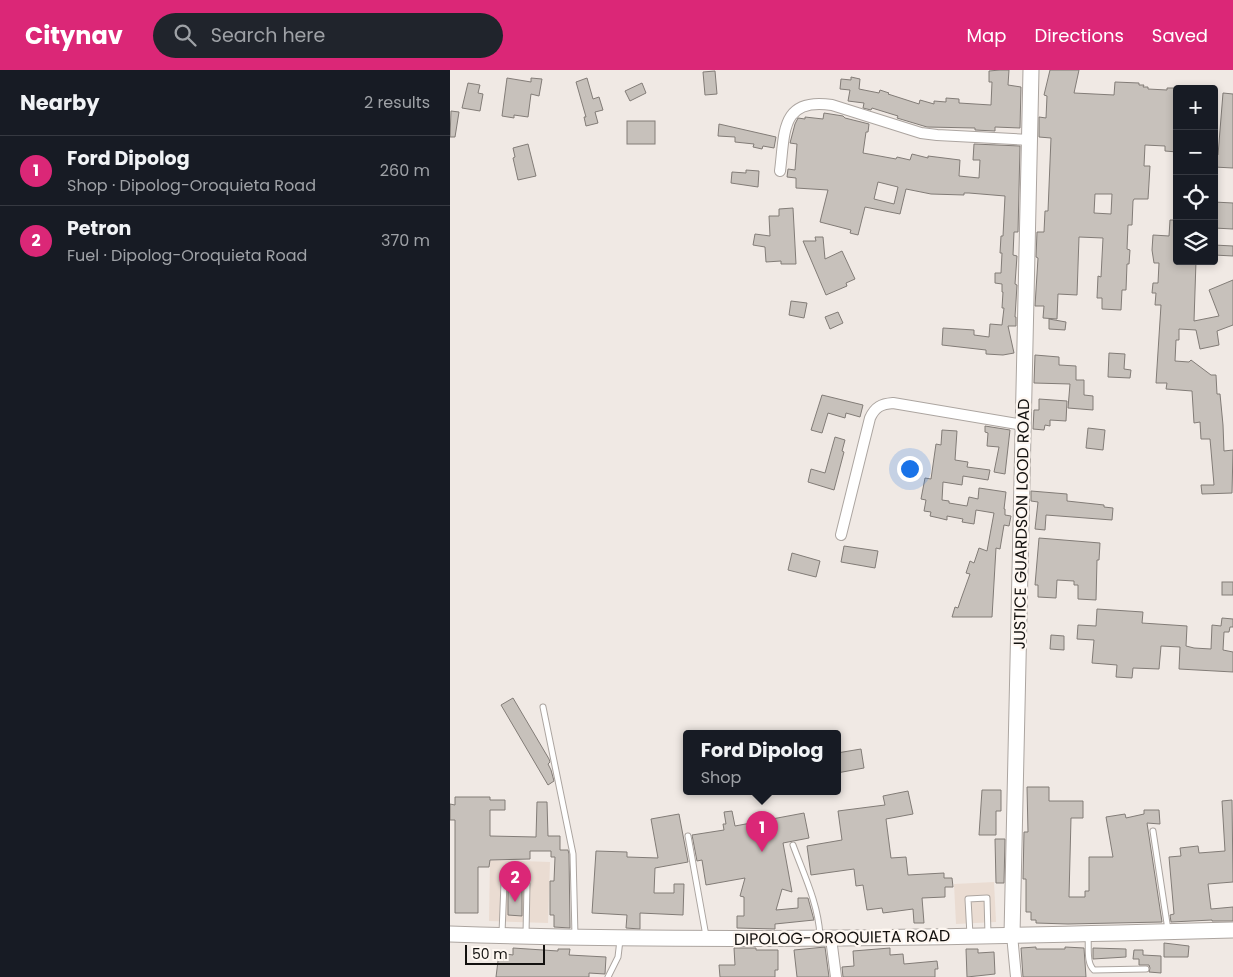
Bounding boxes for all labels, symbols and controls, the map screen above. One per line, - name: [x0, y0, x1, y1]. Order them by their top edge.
- search box: [153, 13, 503, 58]
- text: Citynav: [25, 19, 123, 52]
- icon: search: [171, 21, 199, 49]
- text: Search here: [211, 22, 325, 49]
- text: Map: [967, 23, 1006, 48]
- text: Directions: [1034, 23, 1124, 48]
- text: Saved: [1152, 23, 1208, 48]
- map controls: [1173, 85, 1218, 265]
- button: +: [1173, 85, 1218, 130]
- text: Nearby: [20, 88, 100, 117]
- text: 2 results: [364, 91, 430, 114]
- button: −: [1173, 130, 1218, 175]
- text: Ford Dipolog: [67, 145, 190, 172]
- text: 1: [33, 159, 39, 182]
- text: 260 m: [380, 159, 430, 182]
- text: Shop · Dipolog-Oroquieta Road: [67, 174, 316, 197]
- button: locate: [1173, 175, 1218, 220]
- text: Petron: [67, 215, 131, 242]
- button: layers: [1173, 220, 1218, 265]
- text: 2: [31, 229, 41, 252]
- text: 370 m: [381, 229, 430, 252]
- text: Fuel · Dipolog-Oroquieta Road: [67, 244, 307, 267]
- street label: JUSTICE GUARDSON LOOD ROAD: [1008, 398, 1035, 650]
- your location: [897, 456, 923, 482]
- popup: [683, 730, 841, 795]
- text: Ford Dipolog: [701, 737, 823, 764]
- text: Shop: [701, 766, 741, 789]
- pin: 1: [746, 811, 778, 852]
- pin: 2: [499, 861, 531, 902]
- street label: DIPOLOG-OROQUIETA ROAD: [734, 924, 950, 951]
- scale bar: [465, 942, 545, 965]
- text: 50 m: [472, 944, 508, 964]

